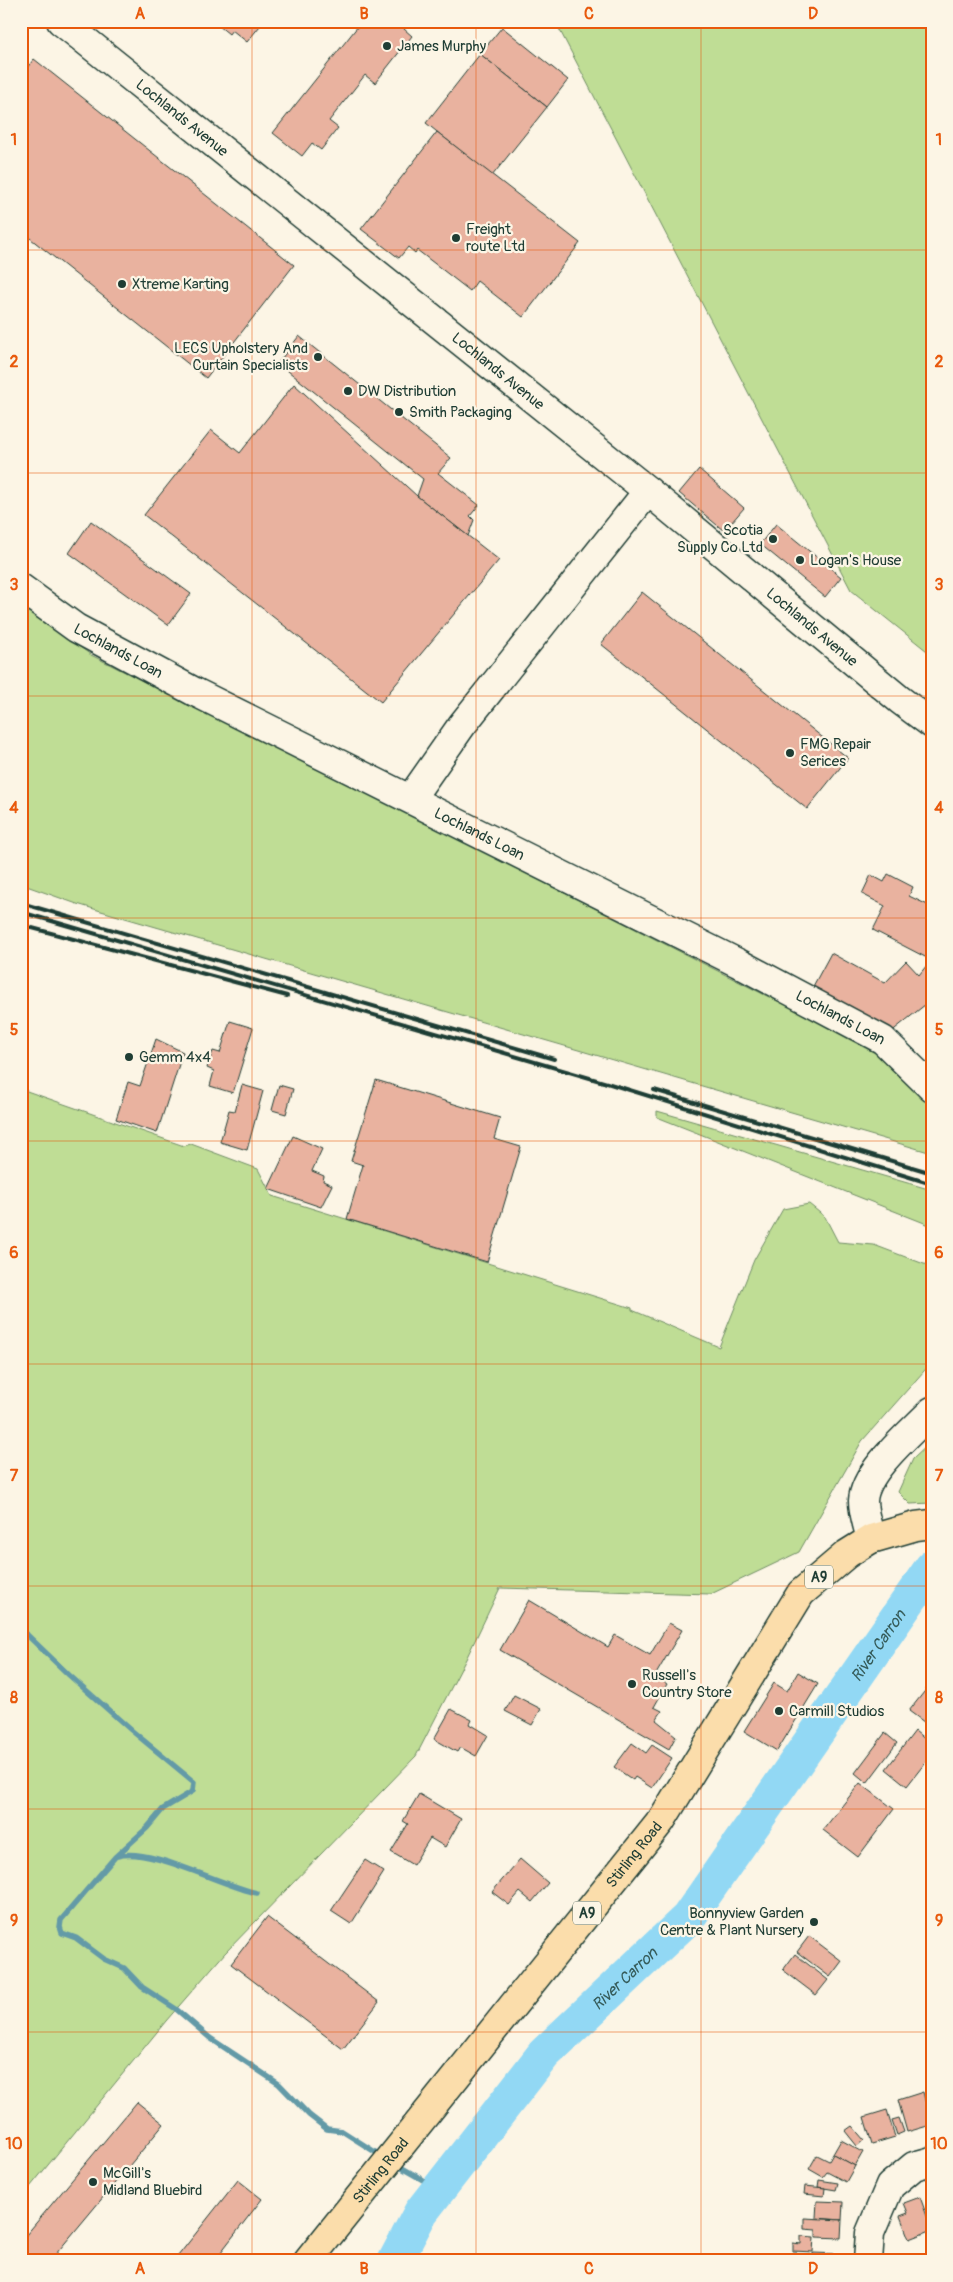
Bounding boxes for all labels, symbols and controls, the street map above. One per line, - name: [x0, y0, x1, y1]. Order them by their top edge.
- text: A: [135, 4, 146, 24]
- text: B: [359, 4, 369, 24]
- text: C: [584, 4, 594, 24]
- text: D: [808, 4, 818, 24]
- place label: James Murphy: [397, 37, 487, 56]
- marker: James Murphy: [381, 40, 393, 52]
- street label: Lochlands Avenue: [132, 75, 232, 161]
- text: 1: [11, 130, 17, 150]
- text: 1: [936, 130, 942, 150]
- place label: Freight route Ltd: [466, 220, 525, 256]
- marker: Freight route Ltd: [450, 232, 462, 244]
- place label: Xtreme Karting: [132, 275, 229, 294]
- marker: Xtreme Karting: [116, 278, 128, 290]
- street label: Lochlands Avenue: [448, 329, 548, 415]
- place label: LECS Upholstery And Curtain Specialists: [174, 339, 308, 375]
- marker: LECS Upholstery And Curtain Specialists: [312, 351, 324, 363]
- text: 2: [10, 352, 19, 372]
- text: 2: [935, 352, 944, 372]
- place label: DW Distribution: [358, 382, 456, 401]
- marker: DW Distribution: [342, 385, 354, 397]
- place label: Smith Packaging: [409, 403, 512, 422]
- marker: Smith Packaging: [393, 406, 405, 418]
- place label: Scotia Supply Co Ltd: [677, 521, 763, 557]
- marker: Scotia Supply Co Ltd: [767, 533, 779, 545]
- place label: Logan's House: [810, 551, 902, 570]
- marker: Logan's House: [794, 554, 806, 566]
- text: 3: [10, 575, 19, 595]
- text: 3: [935, 575, 944, 595]
- street label: Lochlands Avenue: [762, 584, 862, 671]
- street label: Lochlands Loan: [70, 619, 166, 683]
- place label: FMG Repair Serices: [800, 735, 872, 771]
- marker: FMG Repair Serices: [784, 747, 796, 759]
- text: 4: [9, 798, 19, 818]
- text: 4: [934, 798, 944, 818]
- street label: Lochlands Loan: [431, 804, 528, 865]
- street label: Lochlands Loan: [792, 986, 888, 1049]
- text: 5: [10, 1020, 19, 1040]
- text: 5: [935, 1020, 944, 1040]
- place label: Gemm 4x4: [139, 1048, 211, 1067]
- marker: Gemm 4x4: [123, 1051, 135, 1063]
- text: 6: [9, 1243, 19, 1263]
- text: 6: [934, 1243, 944, 1263]
- text: 7: [10, 1466, 19, 1486]
- text: 7: [935, 1466, 944, 1486]
- road number: A9: [805, 1565, 833, 1588]
- water label: River Carron: [847, 1605, 911, 1686]
- place label: Russell's Country Store: [642, 1666, 732, 1702]
- marker: Russell's Country Store: [626, 1678, 638, 1690]
- text: 8: [10, 1688, 18, 1708]
- text: 8: [935, 1688, 943, 1708]
- place label: Carmill Studios: [789, 1702, 884, 1721]
- marker: Carmill Studios: [773, 1705, 785, 1717]
- street label: Stirling Road: [602, 1818, 667, 1892]
- road number: A9: [573, 1902, 601, 1925]
- place label: Bonnyview Garden Centre & Plant Nursery: [660, 1904, 805, 1940]
- text: 9: [10, 1911, 18, 1931]
- text: 9: [935, 1911, 943, 1931]
- marker: Bonnyview Garden Centre & Plant Nursery: [808, 1916, 820, 1928]
- water label: River Carron: [588, 1943, 663, 2015]
- text: 10: [5, 2134, 23, 2154]
- street label: Stirling Road: [349, 2134, 413, 2208]
- text: 10: [930, 2134, 948, 2154]
- place label: McGill's Midland Bluebird: [103, 2164, 202, 2200]
- marker: McGill's Midland Bluebird: [87, 2176, 99, 2188]
- text: A: [135, 2259, 146, 2279]
- text: B: [359, 2259, 369, 2279]
- text: C: [584, 2259, 594, 2279]
- text: D: [808, 2259, 818, 2279]

